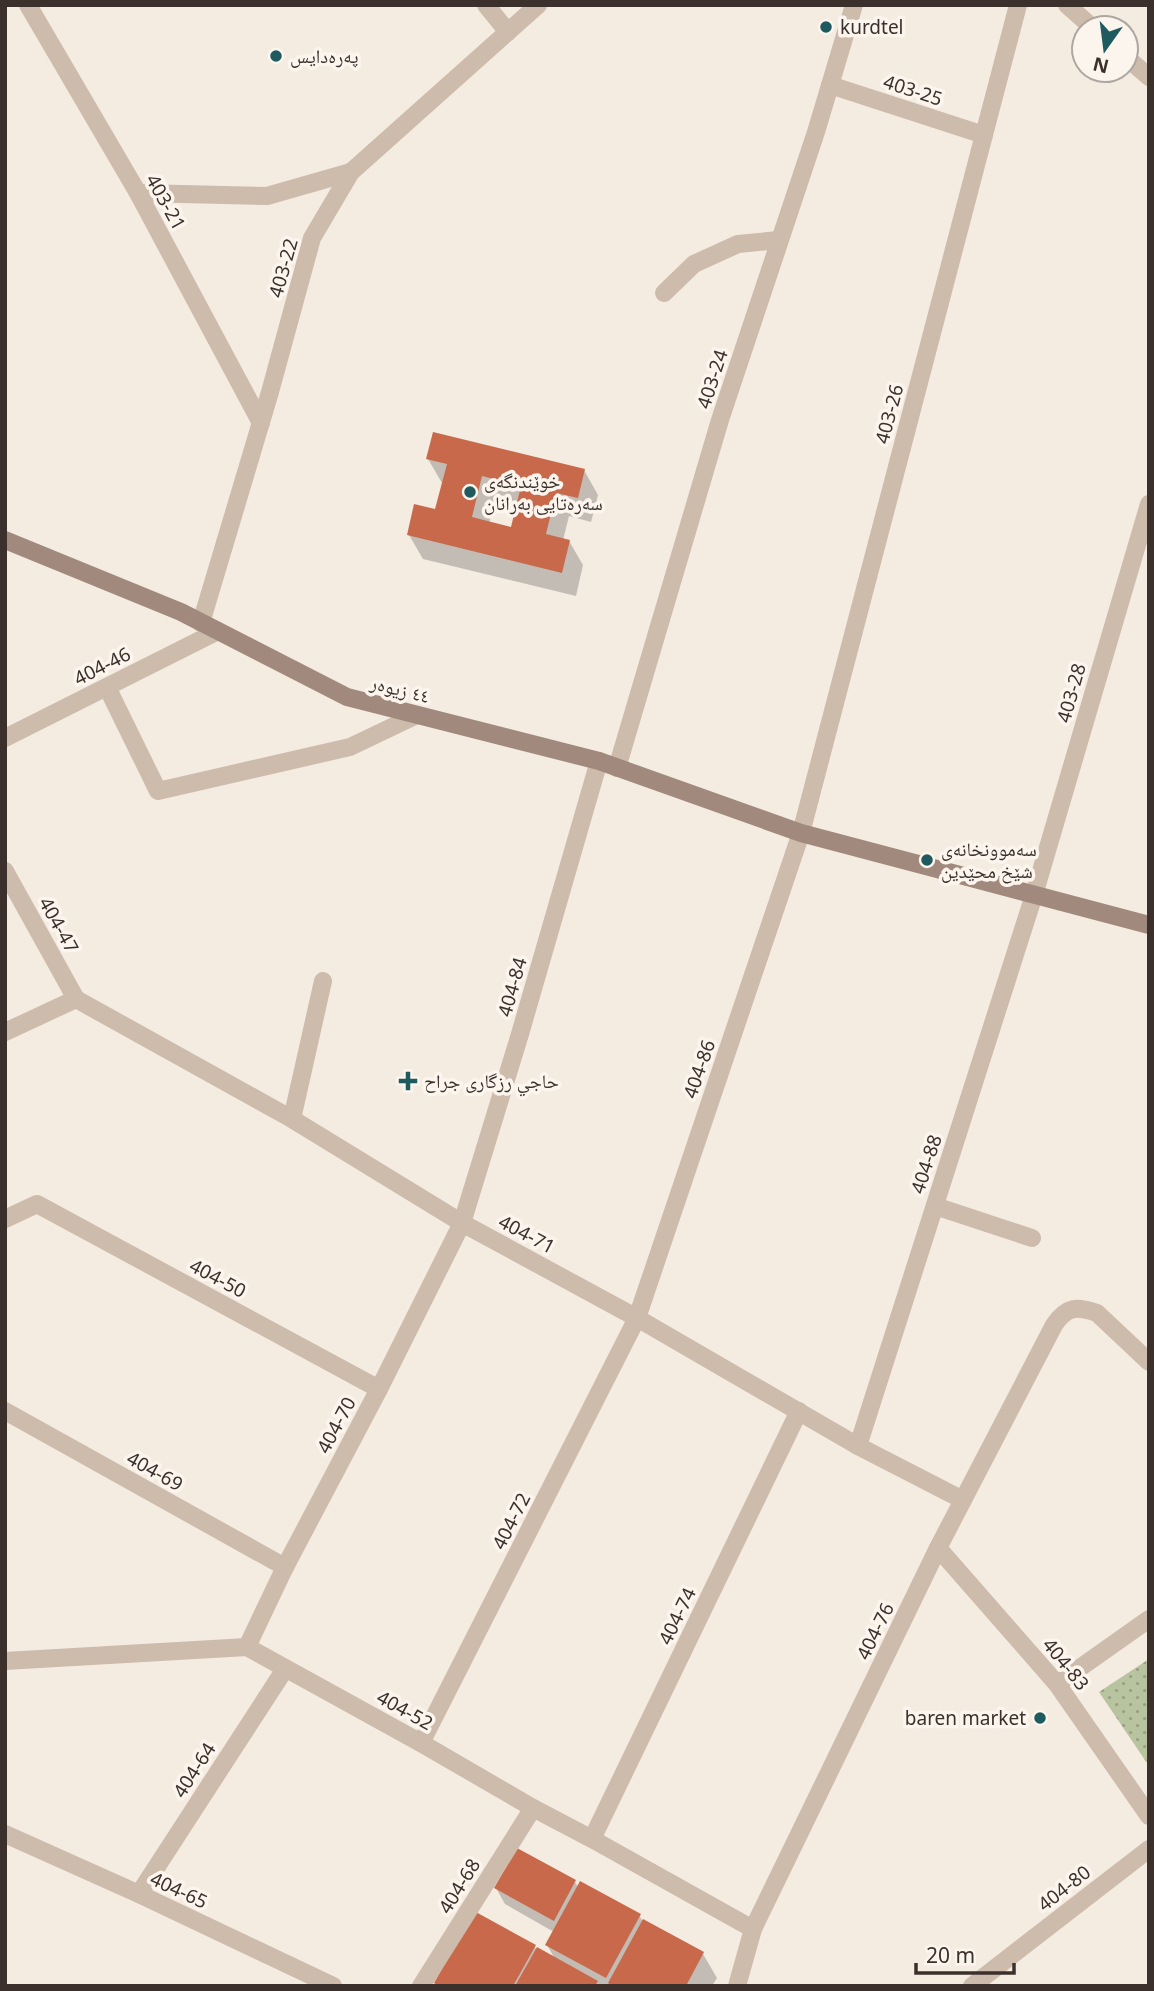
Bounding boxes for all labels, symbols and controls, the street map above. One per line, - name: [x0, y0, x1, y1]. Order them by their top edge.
- place label: kurdtel: [840, 14, 904, 40]
- north arrow: [1070, 14, 1140, 84]
- marker: kurdtel: [818, 19, 834, 35]
- place label: پەرەدایس: [290, 43, 358, 69]
- marker: پەرەدایس: [268, 48, 284, 64]
- text: N: [1090, 51, 1112, 80]
- street label: 403-25: [880, 68, 946, 112]
- street label: 403-21: [140, 169, 192, 235]
- street label: 403-22: [262, 235, 304, 301]
- street label: 403-24: [690, 346, 734, 412]
- street label: 403-26: [869, 381, 909, 447]
- place label: خوێندنگەی سەرەتایی بەرانان: [484, 468, 603, 516]
- marker: خوێندنگەی سەرەتایی بەرانان: [462, 484, 478, 500]
- street label: 404-46: [69, 641, 135, 691]
- street label: 403-28: [1050, 660, 1092, 726]
- street label: ٤٤ زیوەر: [367, 669, 433, 709]
- place label: سەموونخانەی شێخ محێدین: [941, 836, 1037, 884]
- marker: سەموونخانەی شێخ محێدین: [919, 852, 935, 868]
- street label: 404-47: [33, 892, 85, 958]
- street label: 404-84: [491, 954, 533, 1020]
- street label: 404-86: [677, 1036, 721, 1102]
- place label: حاجي رزگارى جراح: [424, 1068, 559, 1097]
- marker: حاجي رزگارى جراح: [398, 1071, 418, 1091]
- street label: 404-88: [904, 1131, 948, 1197]
- street label: 404-71: [494, 1208, 560, 1260]
- street label: 404-50: [185, 1252, 251, 1304]
- street label: 404-70: [310, 1392, 362, 1458]
- street label: 404-69: [122, 1445, 188, 1497]
- street label: 404-72: [486, 1488, 536, 1554]
- street label: 404-74: [652, 1583, 702, 1649]
- street label: 404-76: [850, 1598, 900, 1664]
- street label: 404-83: [1037, 1632, 1095, 1696]
- street label: 404-52: [372, 1684, 438, 1736]
- place label: baren market: [905, 1705, 1026, 1731]
- marker: baren market: [1032, 1710, 1048, 1726]
- street label: 404-64: [167, 1737, 221, 1802]
- street label: 404-68: [432, 1853, 486, 1919]
- street label: 404-80: [1032, 1859, 1096, 1917]
- street label: 404-65: [146, 1865, 212, 1915]
- scale bar: [916, 1932, 1014, 1976]
- text: 20 m: [926, 1941, 975, 1969]

